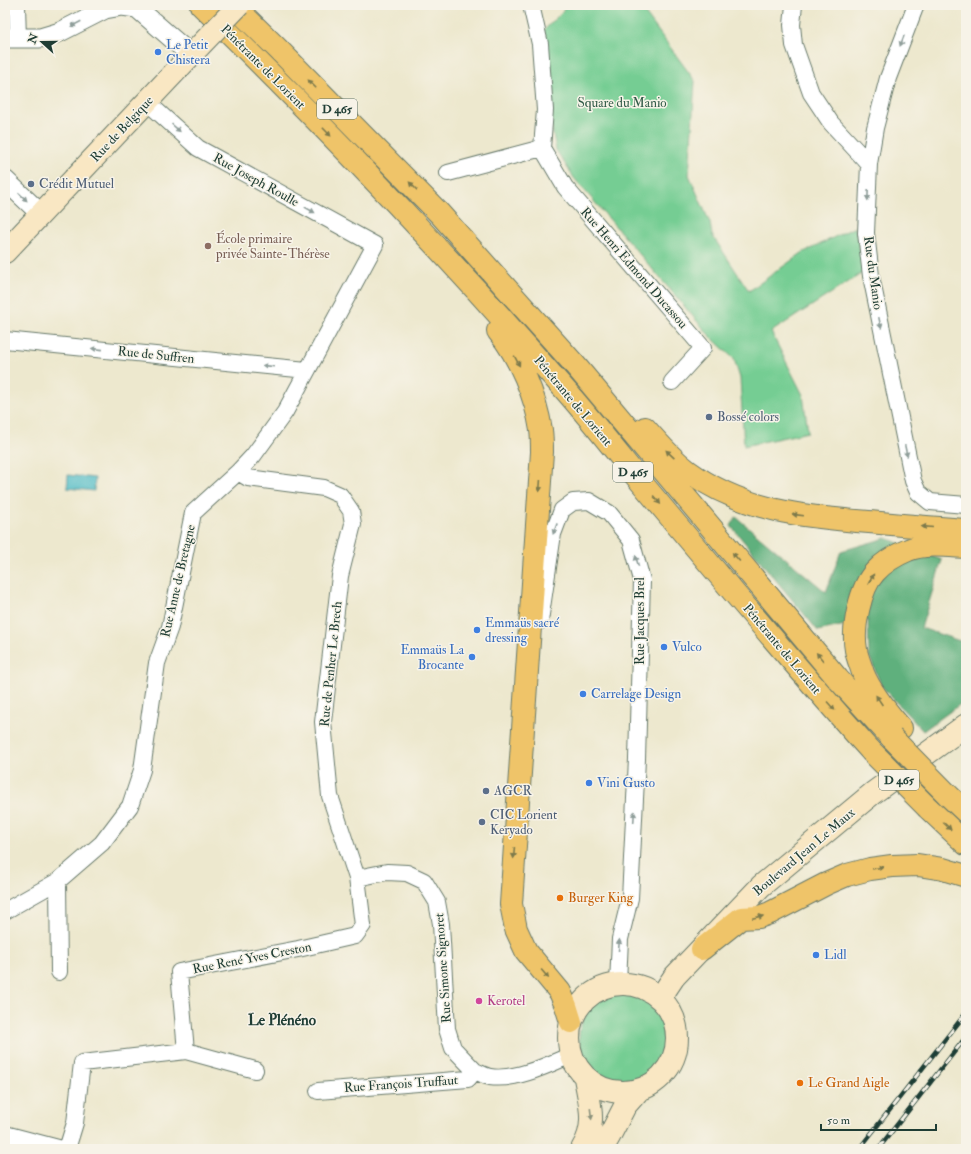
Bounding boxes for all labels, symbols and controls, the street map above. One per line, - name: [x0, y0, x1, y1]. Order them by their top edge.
- one-way arrow: [70, 21, 82, 27]
- street label: Pénétrante de Lorient: [217, 21, 309, 113]
- north arrow: [22, 22, 62, 62]
- text: N: [25, 31, 41, 46]
- one-way arrow: [899, 36, 905, 48]
- place label: Le Petit Chistera: [166, 37, 211, 68]
- marker: Le Petit Chistera: [153, 47, 163, 57]
- one-way arrow: [307, 79, 317, 89]
- street label: Rue de Belgique: [87, 92, 157, 165]
- park label: Square du Manio: [577, 95, 667, 111]
- road number: D 465: [317, 99, 357, 119]
- one-way arrow: [171, 124, 181, 133]
- one-way arrow: [322, 127, 332, 137]
- street label: Rue Joseph Roulle: [210, 150, 302, 211]
- place label: Crédit Mutuel: [39, 176, 115, 192]
- marker: Crédit Mutuel: [26, 179, 36, 189]
- one-way arrow: [408, 181, 418, 191]
- one-way arrow: [865, 189, 871, 202]
- one-way arrow: [18, 192, 28, 202]
- street label: Rue Henri Edmond Ducassou: [577, 204, 691, 332]
- one-way arrow: [305, 206, 316, 213]
- place label: École primaire privée Sainte-Thérèse: [215, 230, 330, 263]
- street label: Rue du Manio: [860, 235, 886, 311]
- marker: École primaire privée Sainte-Thérèse: [203, 241, 213, 251]
- one-way arrow: [878, 317, 884, 329]
- street label: Rue de Suffren: [117, 343, 195, 367]
- one-way arrow: [91, 346, 103, 352]
- street label: Pénétrante de Lorient: [531, 353, 615, 449]
- one-way arrow: [514, 355, 521, 366]
- one-way arrow: [262, 363, 274, 369]
- place label: Bossé colors: [717, 409, 780, 425]
- marker: Bossé colors: [704, 412, 714, 422]
- one-way arrow: [904, 444, 910, 457]
- one-way arrow: [665, 449, 675, 459]
- road number: D 465: [613, 462, 653, 482]
- one-way arrow: [537, 480, 543, 493]
- one-way arrow: [652, 495, 661, 506]
- one-way arrow: [792, 512, 804, 518]
- street label: Rue Anne de Bretagne: [157, 523, 199, 639]
- one-way arrow: [551, 524, 557, 536]
- one-way arrow: [921, 524, 933, 531]
- one-way arrow: [732, 552, 741, 563]
- one-way arrow: [634, 555, 640, 567]
- one-way arrow: [867, 573, 874, 585]
- street label: Rue Jacques Brel: [632, 576, 648, 665]
- street label: Rue de Penher Le Brech: [316, 600, 346, 728]
- street label: Pénétrante de Lorient: [740, 601, 824, 697]
- place label: Emmaüs sacré dressing: [485, 615, 560, 646]
- marker: Emmaüs sacré dressing: [472, 625, 482, 635]
- place label: Vulco: [672, 639, 702, 655]
- place label: Emmaüs La Brocante: [400, 642, 465, 673]
- marker: Vulco: [659, 642, 669, 652]
- marker: Emmaüs La Brocante: [467, 652, 477, 662]
- one-way arrow: [815, 652, 824, 662]
- place label: Carrelage Design: [591, 686, 681, 702]
- marker: Carrelage Design: [578, 689, 588, 699]
- one-way arrow: [875, 695, 883, 705]
- one-way arrow: [826, 701, 835, 712]
- road number: D 465: [879, 770, 919, 790]
- place label: Vini Gusto: [597, 775, 655, 791]
- marker: Vini Gusto: [584, 778, 594, 788]
- place label: AGCR: [493, 783, 533, 799]
- marker: AGCR: [481, 786, 491, 796]
- street label: Boulevard Jean Le Maux: [750, 805, 858, 899]
- place label: CIC Lorient Keryado: [490, 807, 557, 839]
- one-way arrow: [631, 810, 638, 823]
- marker: CIC Lorient Keryado: [477, 817, 487, 827]
- one-way arrow: [942, 821, 952, 831]
- one-way arrow: [511, 847, 517, 860]
- one-way arrow: [872, 865, 884, 871]
- place label: Burger King: [568, 890, 634, 906]
- marker: Burger King: [555, 893, 565, 903]
- street label: Rue Simone Signoret: [431, 912, 455, 1024]
- one-way arrow: [752, 913, 764, 919]
- street label: Rue René Yves Creston: [191, 939, 313, 977]
- one-way arrow: [616, 939, 623, 951]
- place label: Lidl: [824, 947, 847, 963]
- marker: Lidl: [811, 950, 821, 960]
- one-way arrow: [540, 968, 549, 979]
- place label: Kerotel: [487, 993, 526, 1009]
- marker: Kerotel: [474, 996, 484, 1006]
- district label: Le Plénéno: [248, 1011, 317, 1030]
- street label: Rue François Truffaut: [343, 1072, 459, 1096]
- place label: Le Grand Aigle: [808, 1075, 890, 1091]
- marker: Le Grand Aigle: [795, 1078, 805, 1088]
- scale bar: [821, 1106, 936, 1132]
- one-way arrow: [588, 1108, 594, 1120]
- text: 50 m: [827, 1113, 851, 1128]

